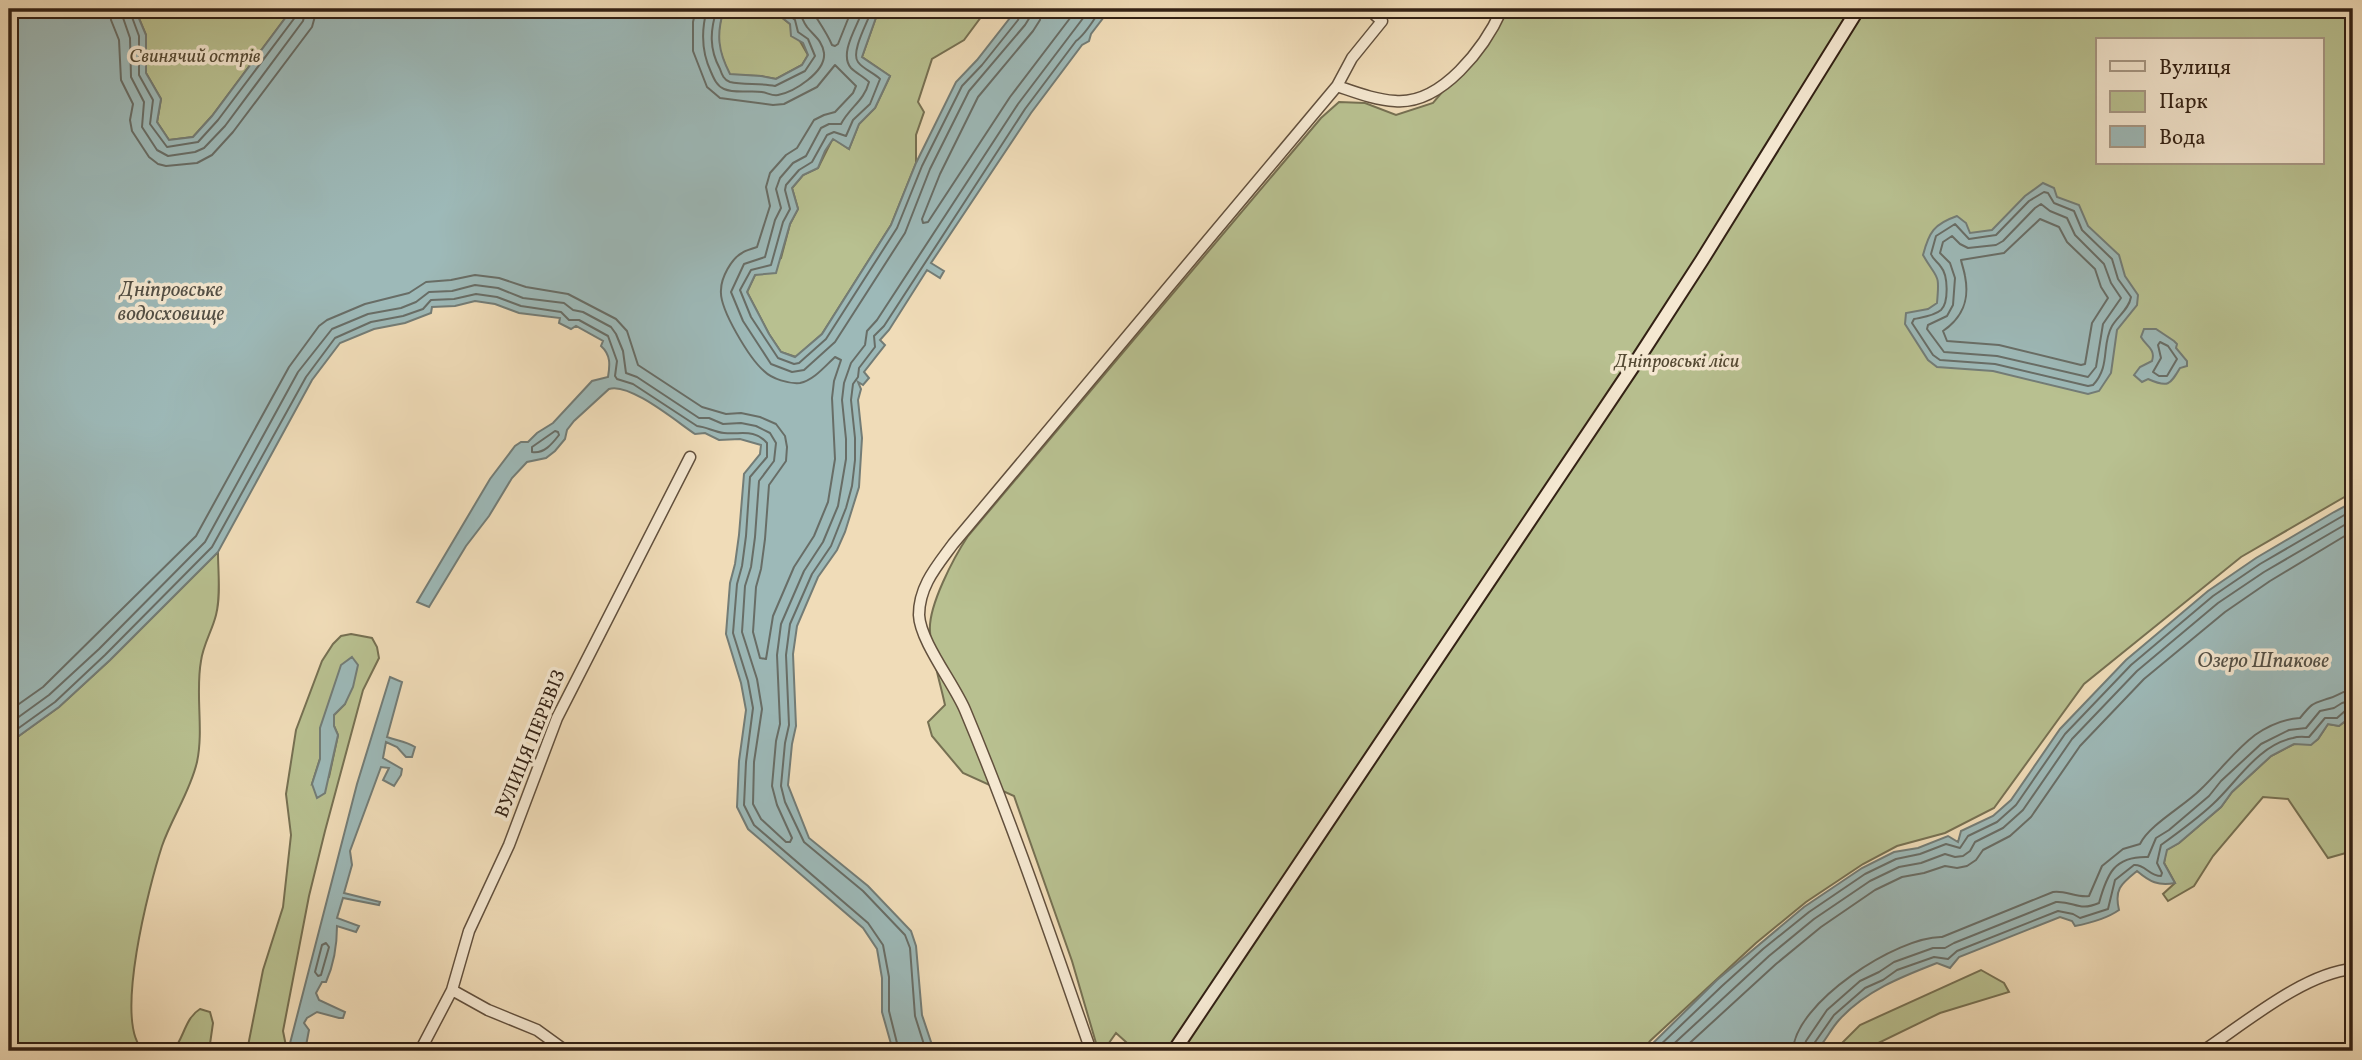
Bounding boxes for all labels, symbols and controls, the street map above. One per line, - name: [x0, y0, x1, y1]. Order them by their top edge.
- legend: [2096, 38, 2324, 164]
- park label: Свинячий острів: [129, 44, 261, 70]
- text: Вулиця: [2159, 54, 2231, 83]
- text: Парк: [2159, 88, 2208, 117]
- text: Вода: [2159, 124, 2206, 153]
- water label: Дніпровське водосховище: [117, 276, 225, 329]
- park label: Дніпровські ліси: [1613, 349, 1740, 375]
- water label: Озеро Шпакове: [2197, 647, 2329, 676]
- street label: ВУЛИЦЯ ПЕРЕВІЗ: [489, 666, 573, 822]

